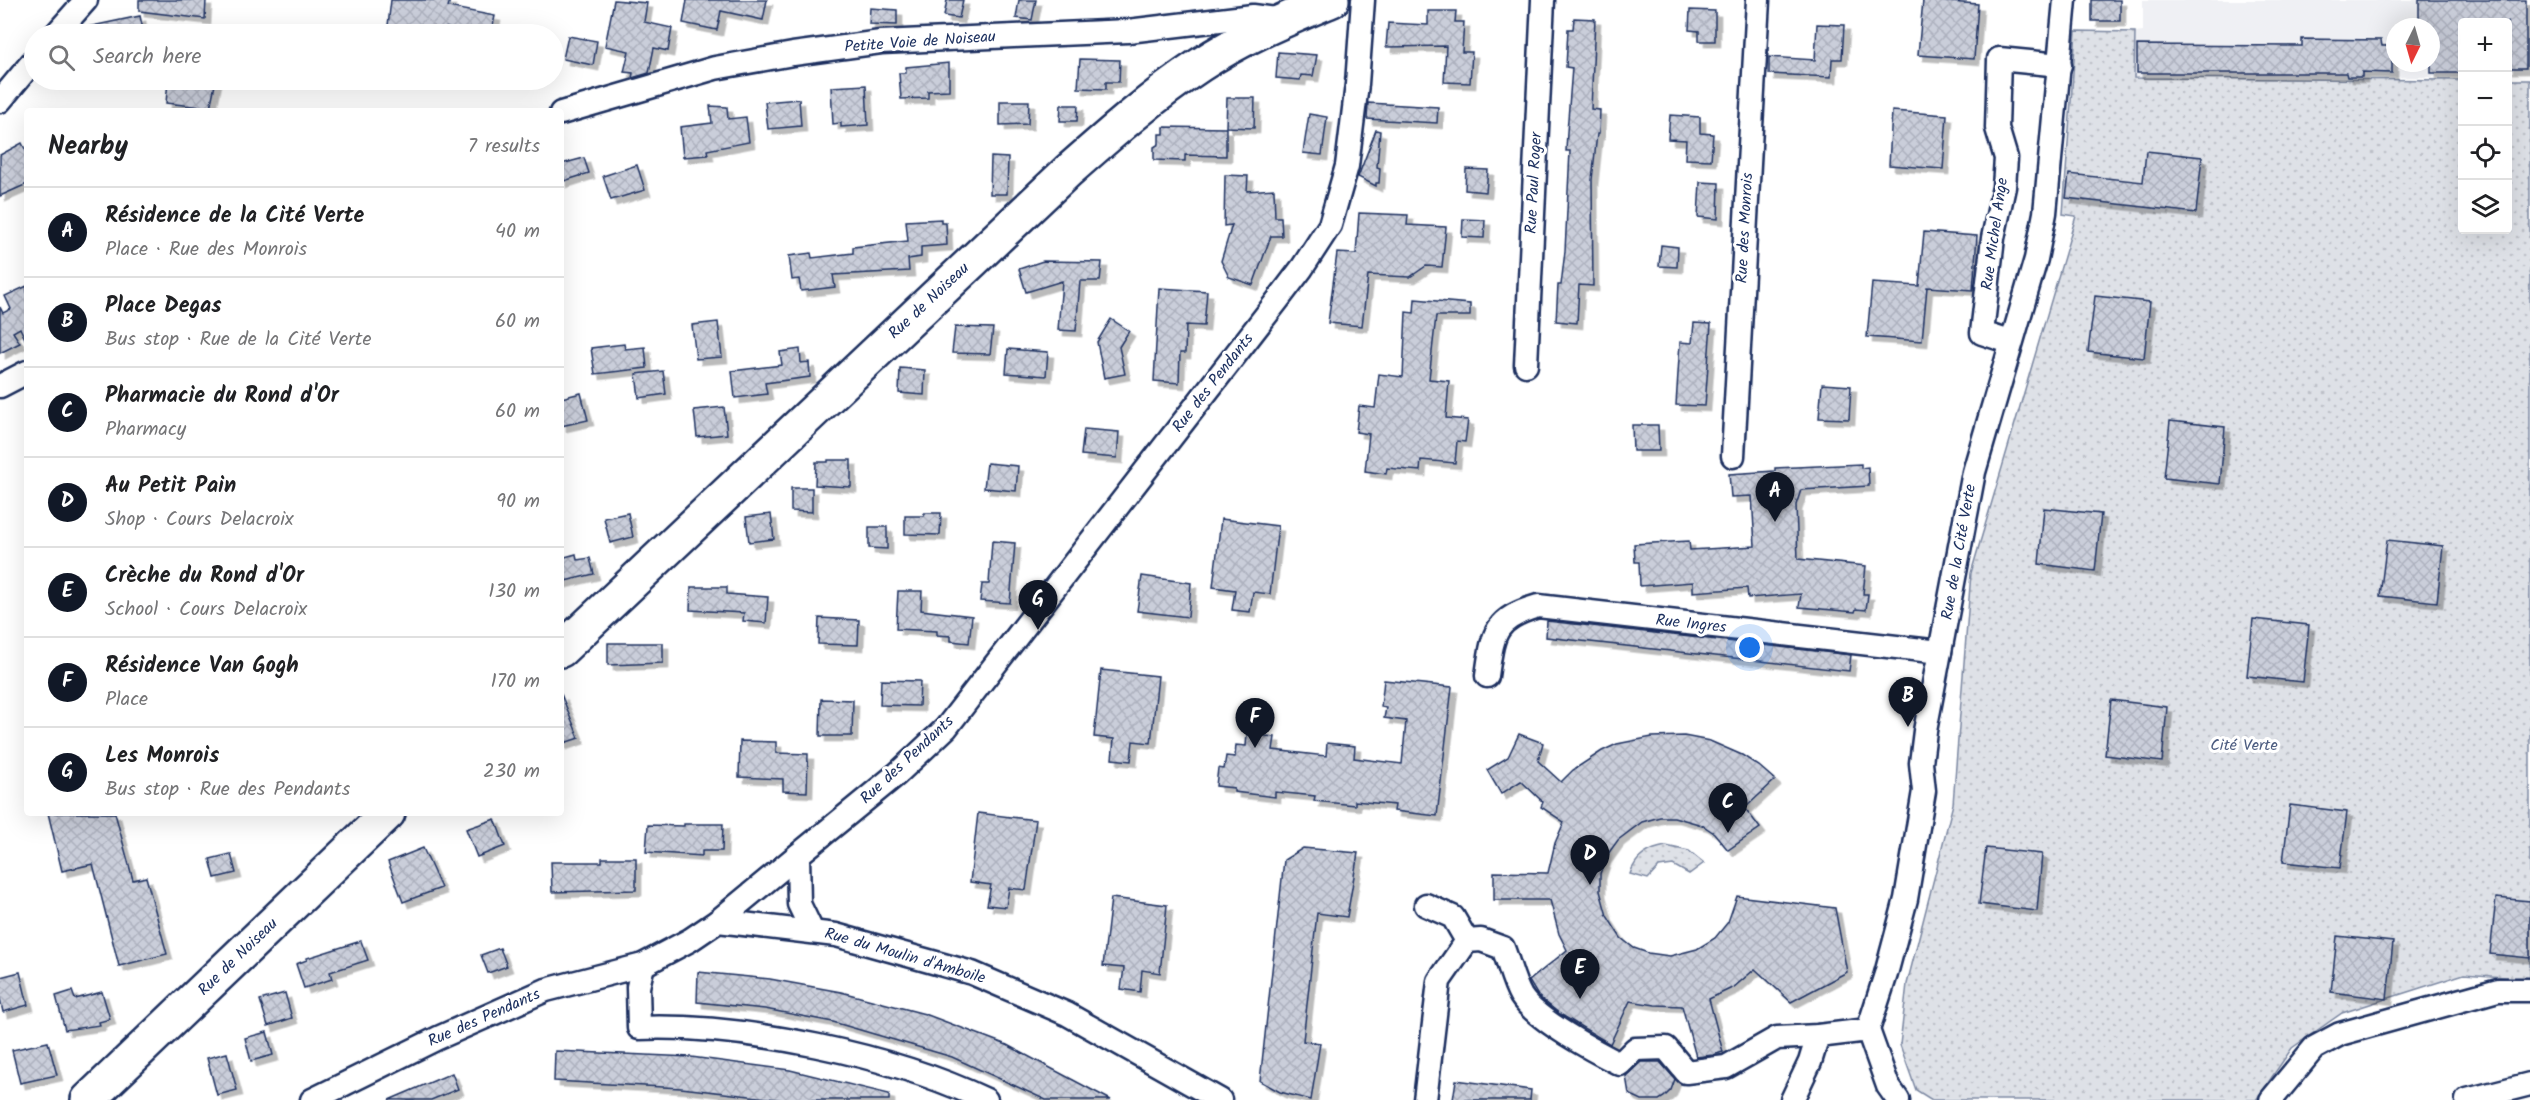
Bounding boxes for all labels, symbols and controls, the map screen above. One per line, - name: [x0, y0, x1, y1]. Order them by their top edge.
- north arrow: [2386, 18, 2440, 72]
- map controls: [2458, 18, 2512, 234]
- button: +: [2458, 18, 2512, 72]
- search box: [24, 24, 564, 90]
- street label: Petite Voie de Noiseau: [844, 24, 997, 60]
- text: Search here: [93, 40, 201, 75]
- icon: search: [45, 41, 78, 74]
- button: −: [2458, 72, 2512, 126]
- text: Nearby: [48, 126, 128, 168]
- button: locate: [2458, 126, 2512, 180]
- street label: Rue Paul Roger: [1519, 130, 1549, 234]
- text: 7 results: [468, 131, 540, 163]
- street label: Rue des Monrois: [1730, 172, 1760, 284]
- street label: Rue Michel Ange: [1975, 176, 2015, 292]
- button: layers: [2458, 180, 2512, 234]
- text: Résidence de la Cité Verte: [105, 199, 364, 234]
- text: A: [61, 216, 74, 248]
- text: 40 m: [495, 216, 540, 248]
- text: Place · Rue des Monrois: [105, 234, 307, 266]
- street label: Rue de Noiseau: [883, 256, 976, 345]
- text: Place Degas: [105, 289, 222, 324]
- text: B: [61, 306, 74, 338]
- text: 60 m: [495, 306, 540, 338]
- text: Bus stop · Rue de la Cité Verte: [105, 324, 371, 356]
- street label: Rue des Pendants: [1166, 328, 1260, 438]
- text: Pharmacie du Rond d'Or: [105, 379, 339, 414]
- text: C: [61, 396, 74, 428]
- text: 60 m: [495, 396, 540, 428]
- text: Pharmacy: [105, 414, 186, 446]
- text: Au Petit Pain: [105, 469, 236, 504]
- pin: A: [1756, 472, 1794, 522]
- street label: Rue de la Cité Verte: [1935, 482, 1983, 622]
- text: D: [61, 486, 74, 518]
- text: 90 m: [496, 486, 540, 518]
- text: Shop · Cours Delacroix: [105, 504, 294, 536]
- text: Crèche du Rond d'Or: [105, 559, 304, 594]
- text: E: [62, 576, 73, 608]
- text: 130 m: [488, 576, 540, 608]
- pin: G: [1018, 580, 1058, 630]
- text: School · Cours Delacroix: [105, 594, 307, 626]
- street label: Rue Ingres: [1654, 608, 1728, 640]
- your location: [1735, 633, 1764, 662]
- text: Résidence Van Gogh: [105, 649, 299, 684]
- text: F: [62, 666, 73, 698]
- text: 170 m: [491, 666, 540, 698]
- pin: B: [1888, 678, 1928, 727]
- text: Place: [105, 684, 148, 716]
- pin: F: [1236, 698, 1274, 748]
- street label: Rue des Pendants: [854, 710, 960, 810]
- park label: Cité Verte: [2210, 733, 2278, 758]
- text: Les Monrois: [105, 739, 219, 774]
- text: G: [62, 756, 73, 788]
- text: 230 m: [483, 756, 540, 788]
- text: Bus stop · Rue des Pendants: [105, 774, 350, 806]
- pin: C: [1708, 784, 1748, 833]
- pin: D: [1570, 836, 1610, 885]
- street label: Rue de Noiseau: [192, 912, 284, 1002]
- street label: Rue du Moulin d'Amboile: [822, 921, 988, 991]
- pin: E: [1560, 950, 1600, 999]
- street label: Rue des Pendants: [424, 982, 544, 1054]

